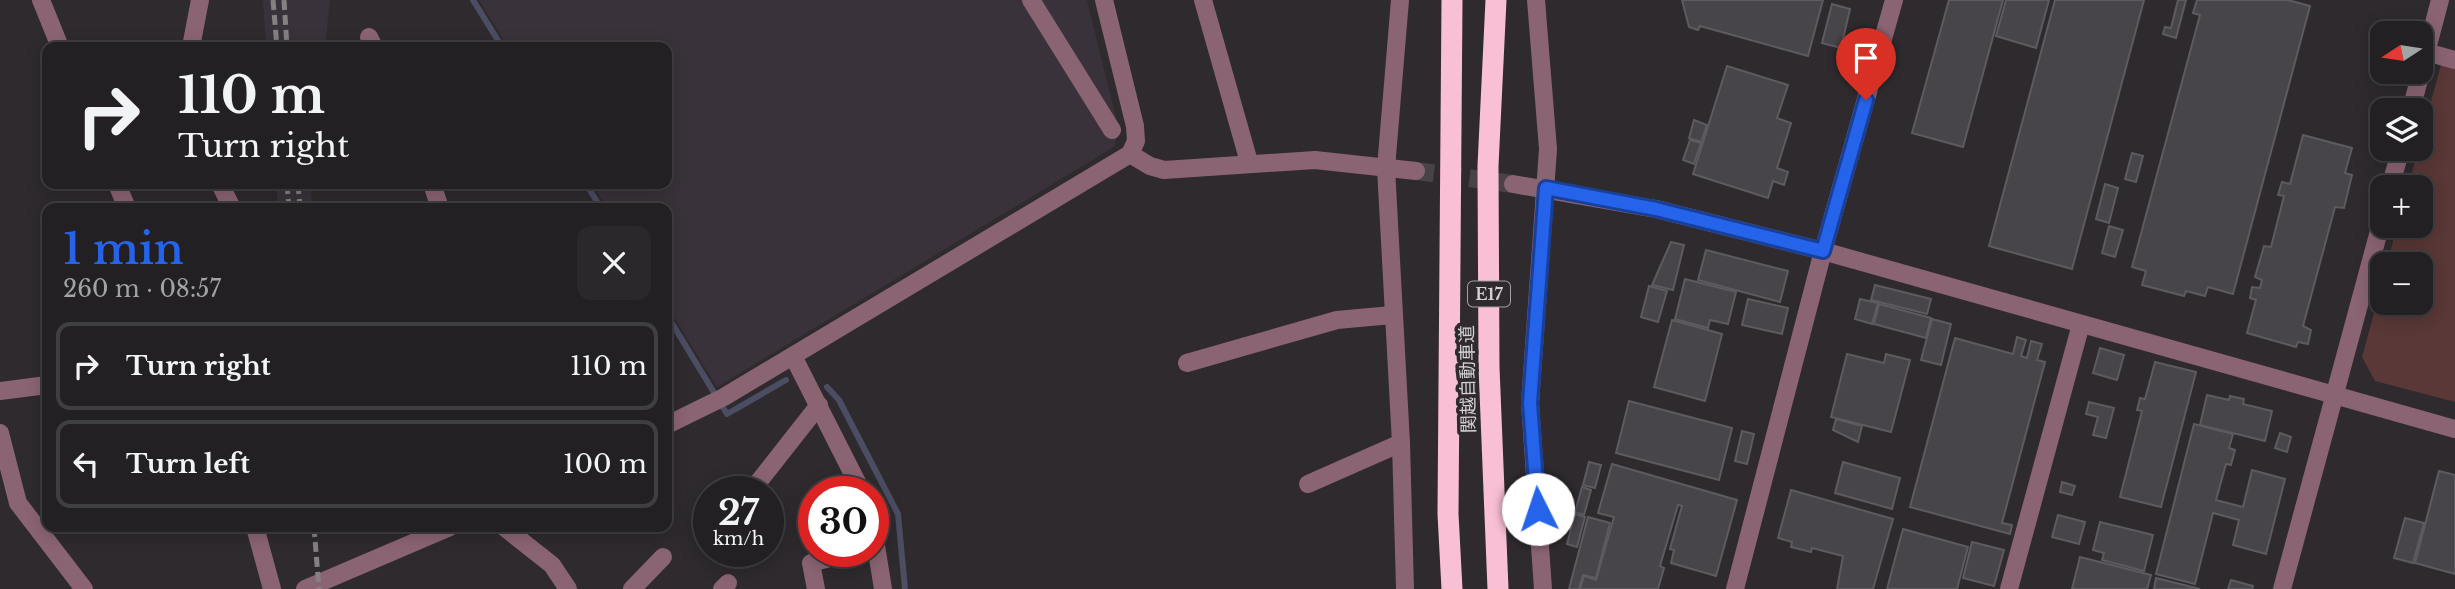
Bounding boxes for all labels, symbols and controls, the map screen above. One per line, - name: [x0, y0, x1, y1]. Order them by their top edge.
- north arrow: [2370, 21, 2432, 84]
- map controls: [2370, 21, 2433, 315]
- pin: [1836, 28, 1896, 100]
- icon: arrive: [1847, 39, 1885, 77]
- text: 110 m: [178, 65, 325, 126]
- icon: right: [63, 70, 154, 161]
- button: layers: [2370, 98, 2433, 161]
- text: Turn right: [178, 126, 349, 166]
- button: +: [2370, 175, 2433, 238]
- text: 1 min: [63, 223, 184, 275]
- button: close: [577, 226, 651, 300]
- button: −: [2370, 252, 2433, 315]
- text: 260 m · 08:57: [63, 275, 221, 303]
- road number: E17: [1468, 282, 1510, 306]
- street label: 関越自動車道: [1456, 325, 1480, 433]
- icon: right: [67, 347, 105, 385]
- text: Turn right: [126, 350, 271, 382]
- text: 110 m: [570, 350, 647, 382]
- icon: left: [67, 445, 105, 483]
- text: Turn left: [126, 448, 250, 480]
- text: 100 m: [563, 448, 647, 480]
- position arrow: [1501, 472, 1575, 546]
- speed limit sign: 30: [798, 476, 889, 567]
- text: 27: [718, 491, 759, 534]
- text: km/h: [713, 528, 764, 550]

